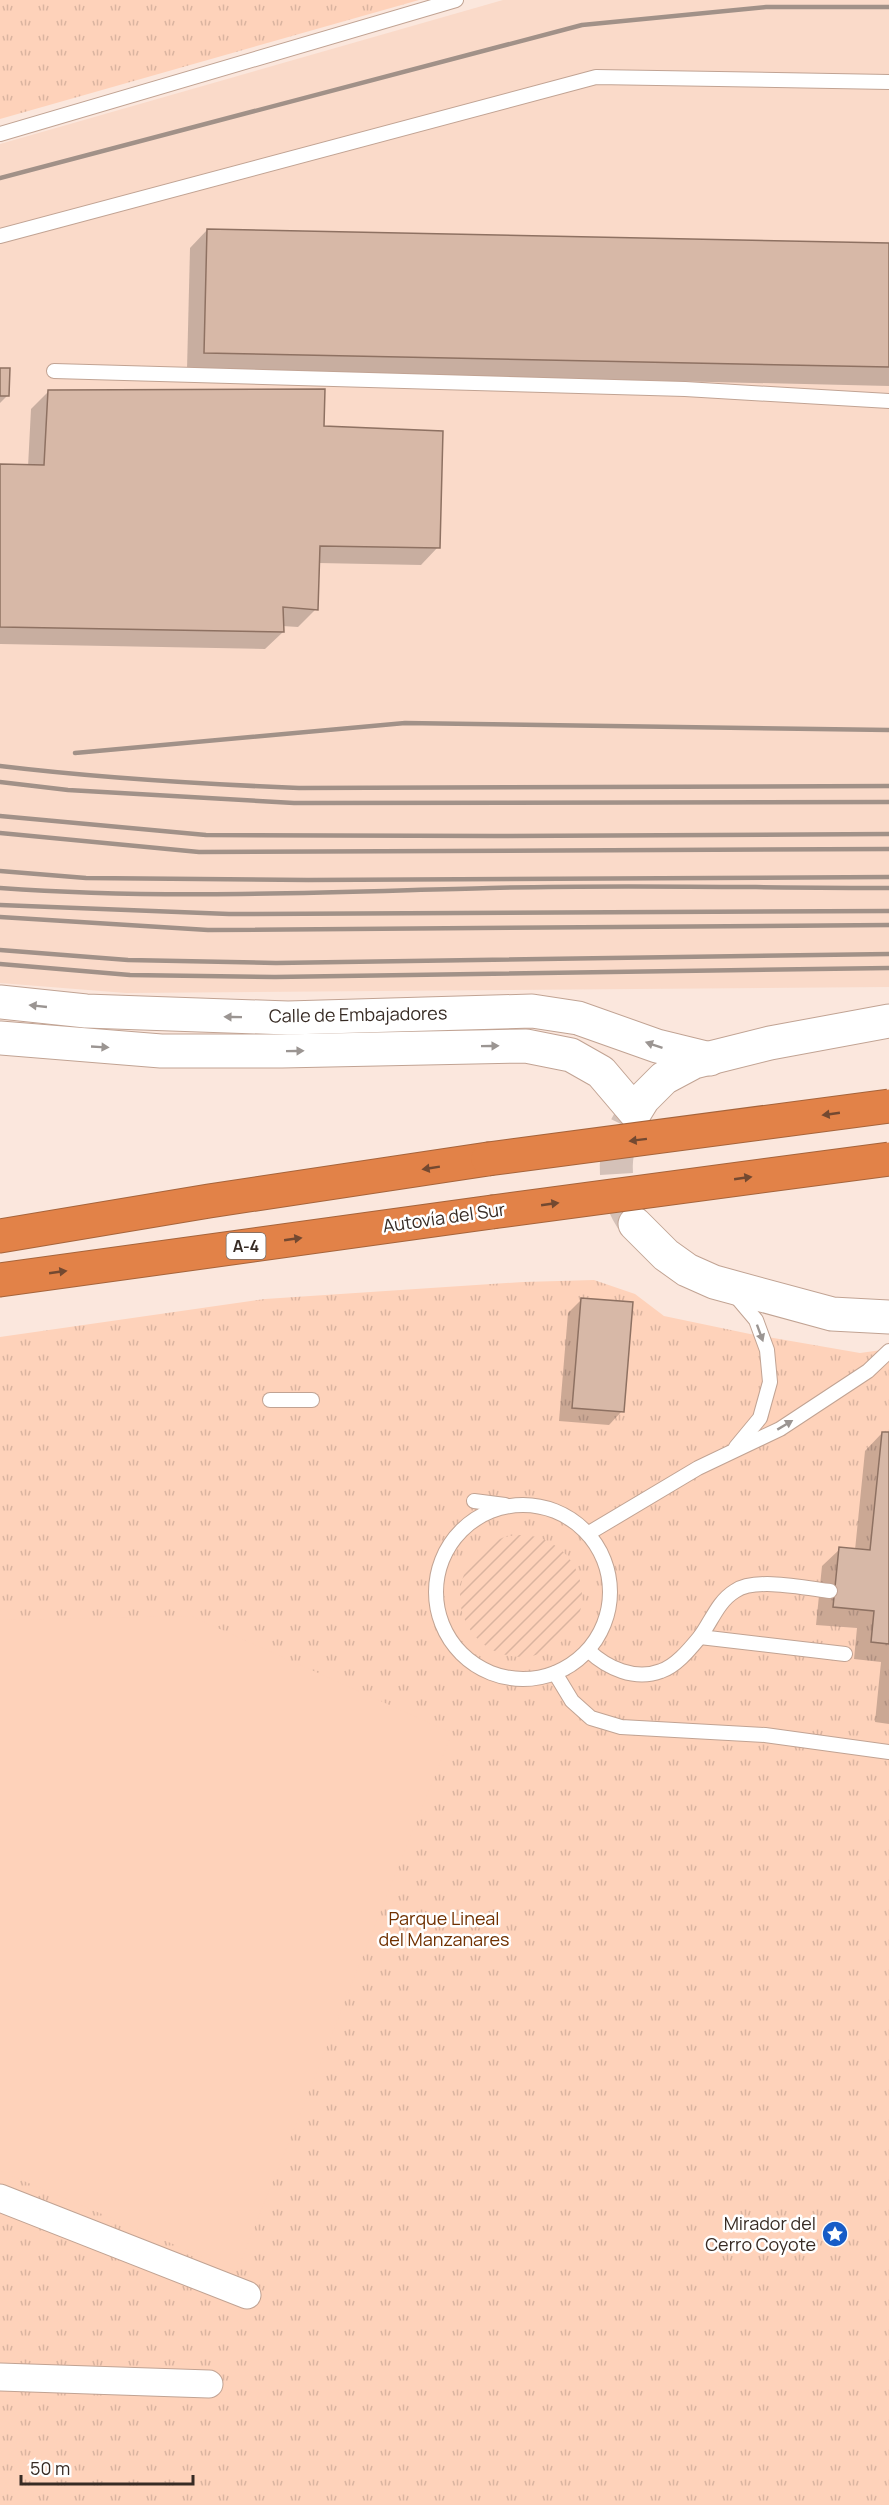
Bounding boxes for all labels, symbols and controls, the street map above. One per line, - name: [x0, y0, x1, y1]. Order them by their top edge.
- street label: Calle de Embajadores: [269, 1000, 447, 1028]
- one-way arrow: [29, 1001, 48, 1011]
- one-way arrow: [223, 1012, 242, 1022]
- one-way arrow: [645, 1039, 663, 1049]
- one-way arrow: [480, 1042, 499, 1051]
- one-way arrow: [91, 1043, 110, 1052]
- one-way arrow: [285, 1046, 304, 1056]
- one-way arrow: [821, 1110, 840, 1119]
- one-way arrow: [628, 1135, 647, 1145]
- one-way arrow: [421, 1163, 440, 1172]
- one-way arrow: [734, 1174, 753, 1183]
- street label: Autovía del Sur: [381, 1196, 507, 1237]
- one-way arrow: [540, 1199, 559, 1209]
- road number: A-4: [226, 1233, 266, 1259]
- one-way arrow: [283, 1235, 302, 1244]
- one-way arrow: [49, 1267, 68, 1276]
- one-way arrow: [756, 1324, 766, 1342]
- one-way arrow: [777, 1420, 793, 1431]
- park label: Parque Lineal del Manzanares: [379, 1906, 509, 1951]
- place label: Mirador del Cerro Coyote: [705, 2211, 816, 2256]
- place icon: Mirador del Cerro Coyote: [820, 2219, 850, 2249]
- scale bar: [21, 2448, 194, 2486]
- text: 50 m: [30, 2456, 70, 2480]

